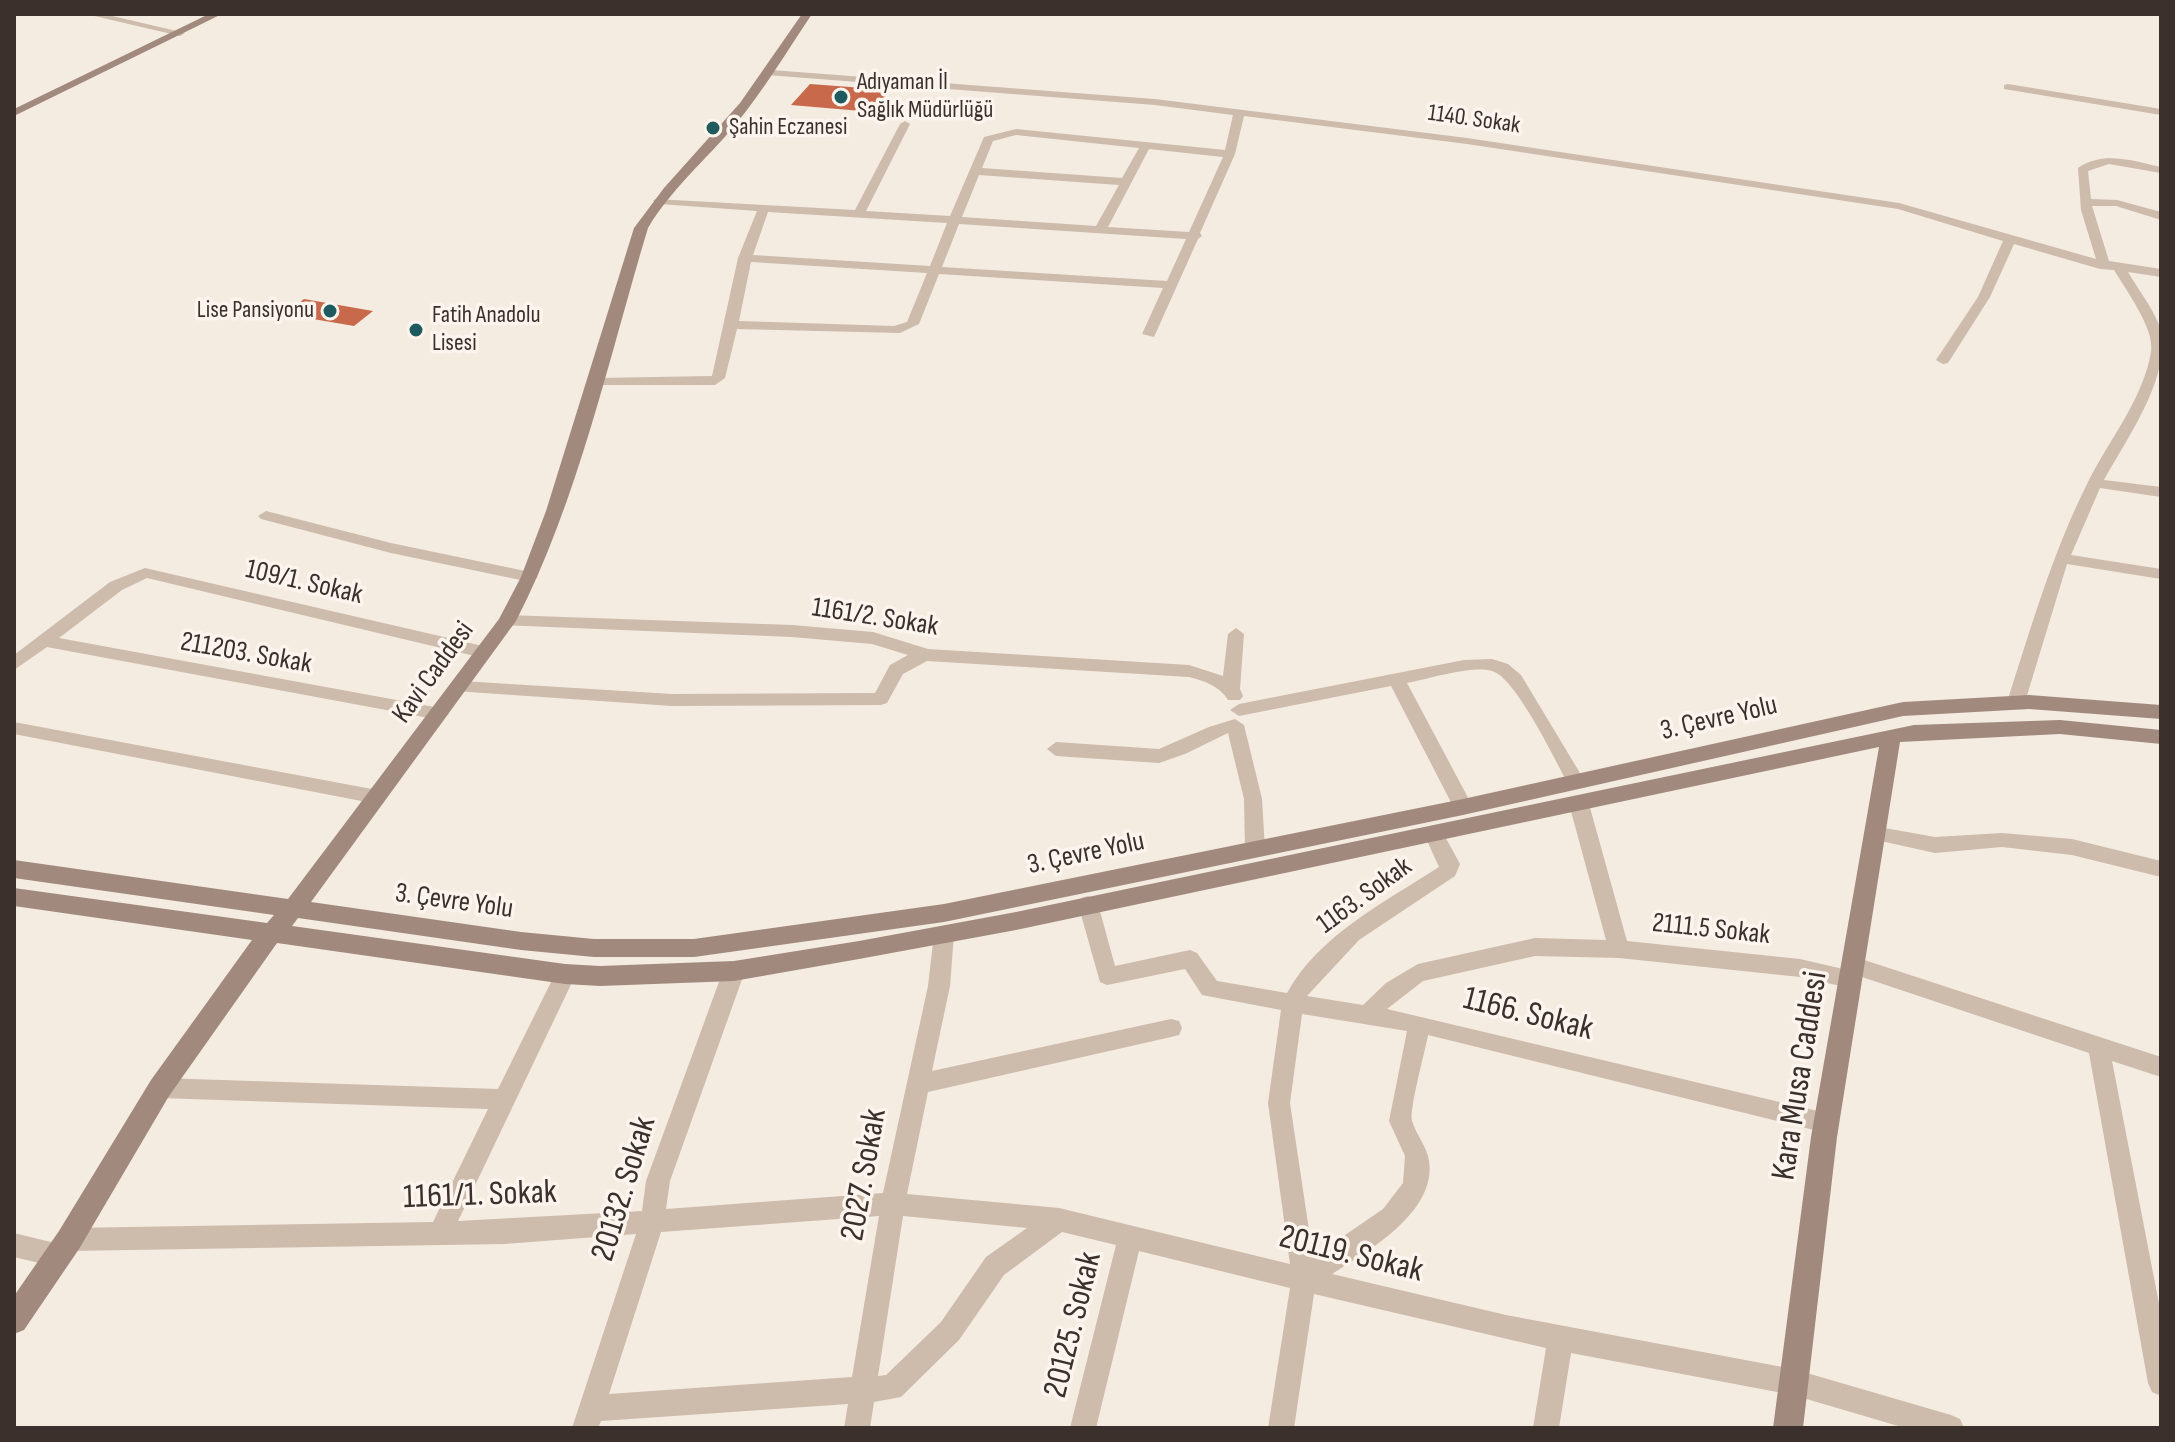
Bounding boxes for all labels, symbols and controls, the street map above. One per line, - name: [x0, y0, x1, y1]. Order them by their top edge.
- place label: Adıyaman İl Sağlık Müdürlüğü: [857, 69, 993, 125]
- marker: Adıyaman İl Sağlık Müdürlüğü: [832, 88, 850, 106]
- street label: 1140. Sokak: [1426, 99, 1522, 141]
- place label: Şahin Eczanesi: [729, 114, 847, 142]
- marker: Şahin Eczanesi: [704, 119, 722, 137]
- place label: Lise Pansiyonu: [197, 297, 314, 325]
- marker: Lise Pansiyonu: [321, 302, 339, 320]
- place label: Fatih Anadolu Lisesi: [432, 302, 540, 358]
- marker: Fatih Anadolu Lisesi: [407, 321, 425, 339]
- street label: 109/1. Sokak: [242, 553, 366, 613]
- street label: 1161/2. Sokak: [809, 591, 941, 645]
- street label: Kavi Caddesi: [386, 616, 482, 730]
- street label: 211203. Sokak: [178, 626, 314, 682]
- street label: 3. Çevre Yolu: [1657, 689, 1781, 749]
- street label: 3. Çevre Yolu: [1024, 825, 1148, 883]
- street label: 1163. Sokak: [1311, 850, 1419, 942]
- street label: 3. Çevre Yolu: [393, 877, 515, 927]
- street label: 2111.5 Sokak: [1650, 907, 1772, 953]
- street label: Kara Musa Caddesi: [1764, 969, 1838, 1183]
- street label: 1166. Sokak: [1459, 979, 1597, 1051]
- street label: 2027. Sokak: [833, 1106, 897, 1244]
- street label: 20132. Sokak: [584, 1112, 666, 1266]
- street label: 1161/1. Sokak: [403, 1173, 557, 1219]
- street label: 20119. Sokak: [1275, 1217, 1427, 1293]
- street label: 20125. Sokak: [1036, 1248, 1112, 1402]

